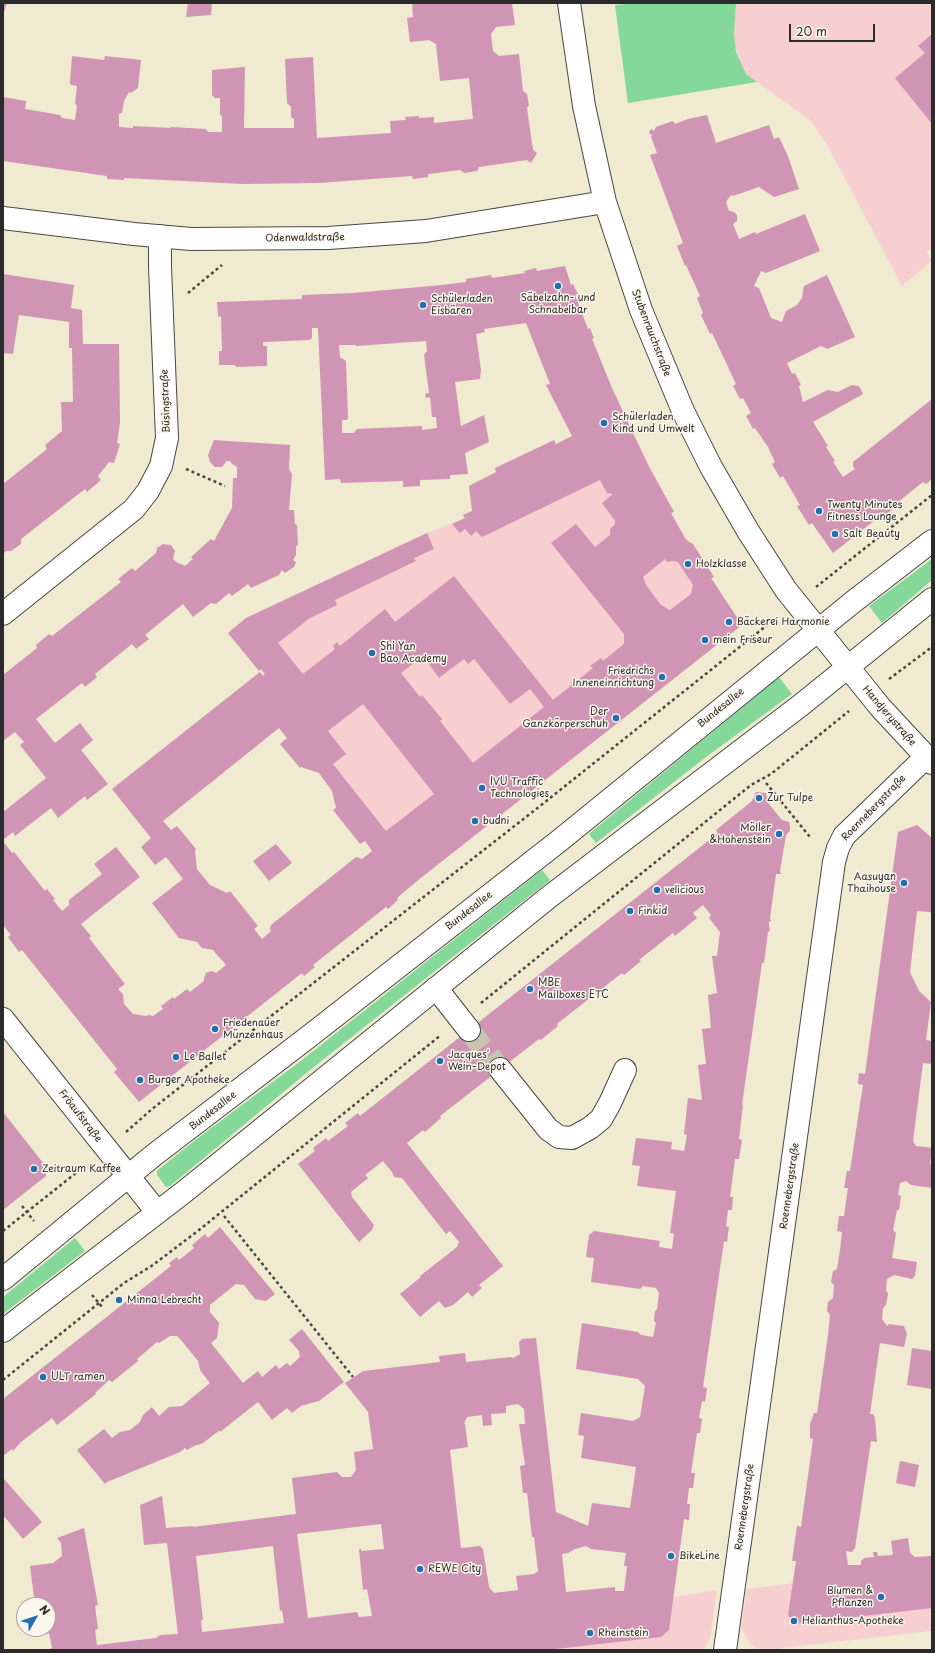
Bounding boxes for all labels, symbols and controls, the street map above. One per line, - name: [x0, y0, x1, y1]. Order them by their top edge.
- scale bar: [791, 16, 877, 42]
- text: 20 m: [796, 22, 827, 40]
- street label: Odenwaldstraße: [265, 231, 345, 245]
- marker: Säbelzahn- und Schnabelbar: [553, 281, 563, 291]
- street label: Stubenrauchstraße: [629, 288, 673, 378]
- place label: Säbelzahn- und Schnabelbar: [521, 292, 595, 316]
- place label: Schülerladen Eisbären: [431, 293, 493, 316]
- marker: Schülerladen Eisbären: [418, 300, 428, 310]
- street label: Büsingstraße: [159, 369, 173, 433]
- place label: Schülerladen Kind und Umwelt: [612, 411, 695, 434]
- marker: Schülerladen Kind und Umwelt: [599, 418, 609, 428]
- place label: Twenty Minutes Fitness Lounge: [827, 499, 902, 522]
- marker: Twenty Minutes Fitness Lounge: [814, 506, 824, 516]
- place label: Salt Beauty: [843, 528, 900, 540]
- marker: Salt Beauty: [830, 529, 840, 539]
- place label: Holzklasse: [696, 558, 747, 570]
- marker: Holzklasse: [683, 559, 693, 569]
- place label: Bäckerei Harmonie: [737, 616, 830, 628]
- marker: Bäckerei Harmonie: [724, 617, 734, 627]
- place label: mein Friseur: [713, 634, 772, 646]
- marker: mein Friseur: [700, 635, 710, 645]
- place label: Shi Yan Bao Academy: [380, 641, 447, 664]
- marker: Shi Yan Bao Academy: [367, 648, 377, 658]
- place label: Friedrichs Inneneinrichtung: [572, 665, 654, 688]
- marker: Friedrichs Inneneinrichtung: [657, 672, 667, 682]
- street label: Handjerystraße: [860, 683, 918, 749]
- street label: Bundesallee: [695, 686, 747, 730]
- place label: Der Ganzkörperschuh: [522, 706, 608, 730]
- marker: Der Ganzkörperschuh: [611, 713, 621, 723]
- street label: Roennebergstraße: [839, 773, 909, 843]
- place label: IVU Traffic Technologies: [490, 776, 549, 800]
- marker: IVU Traffic Technologies: [477, 783, 487, 793]
- place label: Zur Tulpe: [767, 792, 813, 804]
- marker: Zur Tulpe: [754, 793, 764, 803]
- place label: budni: [483, 815, 509, 827]
- marker: budni: [470, 816, 480, 826]
- place label: Möller &Hohenstein: [710, 822, 771, 846]
- marker: Möller &Hohenstein: [774, 829, 784, 839]
- place label: Aasuyan Thaihouse: [847, 871, 896, 894]
- marker: Aasuyan Thaihouse: [899, 878, 909, 888]
- place label: velicious: [665, 884, 704, 896]
- marker: velicious: [652, 885, 662, 895]
- street label: Bundesallee: [443, 889, 495, 933]
- place label: Finkid: [638, 905, 667, 917]
- marker: Finkid: [625, 906, 635, 916]
- place label: MBE Mailboxes ETC: [538, 977, 609, 1000]
- marker: MBE Mailboxes ETC: [525, 984, 535, 994]
- place label: Friedenauer Münzenhaus: [223, 1017, 283, 1040]
- marker: Friedenauer Münzenhaus: [210, 1024, 220, 1034]
- place label: Jacques' Wein-Depot: [448, 1049, 506, 1072]
- place label: Le Ballet: [184, 1051, 226, 1063]
- marker: Le Ballet: [171, 1052, 181, 1062]
- marker: Jacques' Wein-Depot: [435, 1056, 445, 1066]
- place label: Burger Apotheke: [148, 1074, 230, 1086]
- marker: Burger Apotheke: [135, 1075, 145, 1085]
- street label: Fröaufstraße: [56, 1087, 104, 1145]
- street label: Bundesallee: [187, 1089, 239, 1133]
- street label: Roennebergstraße: [778, 1142, 802, 1230]
- place label: Zeitraum Kaffee: [42, 1163, 121, 1175]
- marker: Zeitraum Kaffee: [29, 1164, 39, 1174]
- place label: Minna Lebrecht: [127, 1294, 202, 1306]
- marker: Minna Lebrecht: [114, 1295, 124, 1305]
- place label: ULT ramen: [51, 1371, 105, 1383]
- marker: ULT ramen: [38, 1372, 48, 1382]
- street label: Roennebergstraße: [733, 1463, 757, 1551]
- place label: BikeLine: [679, 1550, 720, 1562]
- marker: BikeLine: [666, 1551, 676, 1561]
- place label: REWE City: [428, 1563, 481, 1575]
- marker: REWE City: [415, 1564, 425, 1574]
- place label: Blumen & Pflanzen: [827, 1585, 873, 1608]
- marker: Blumen & Pflanzen: [876, 1592, 886, 1602]
- north arrow: [16, 1597, 56, 1637]
- text: N: [36, 1601, 54, 1618]
- place label: Helianthus-Apotheke: [802, 1615, 904, 1627]
- marker: Helianthus-Apotheke: [789, 1616, 799, 1626]
- place label: Rheinstein: [598, 1627, 648, 1639]
- marker: Rheinstein: [585, 1628, 595, 1638]

